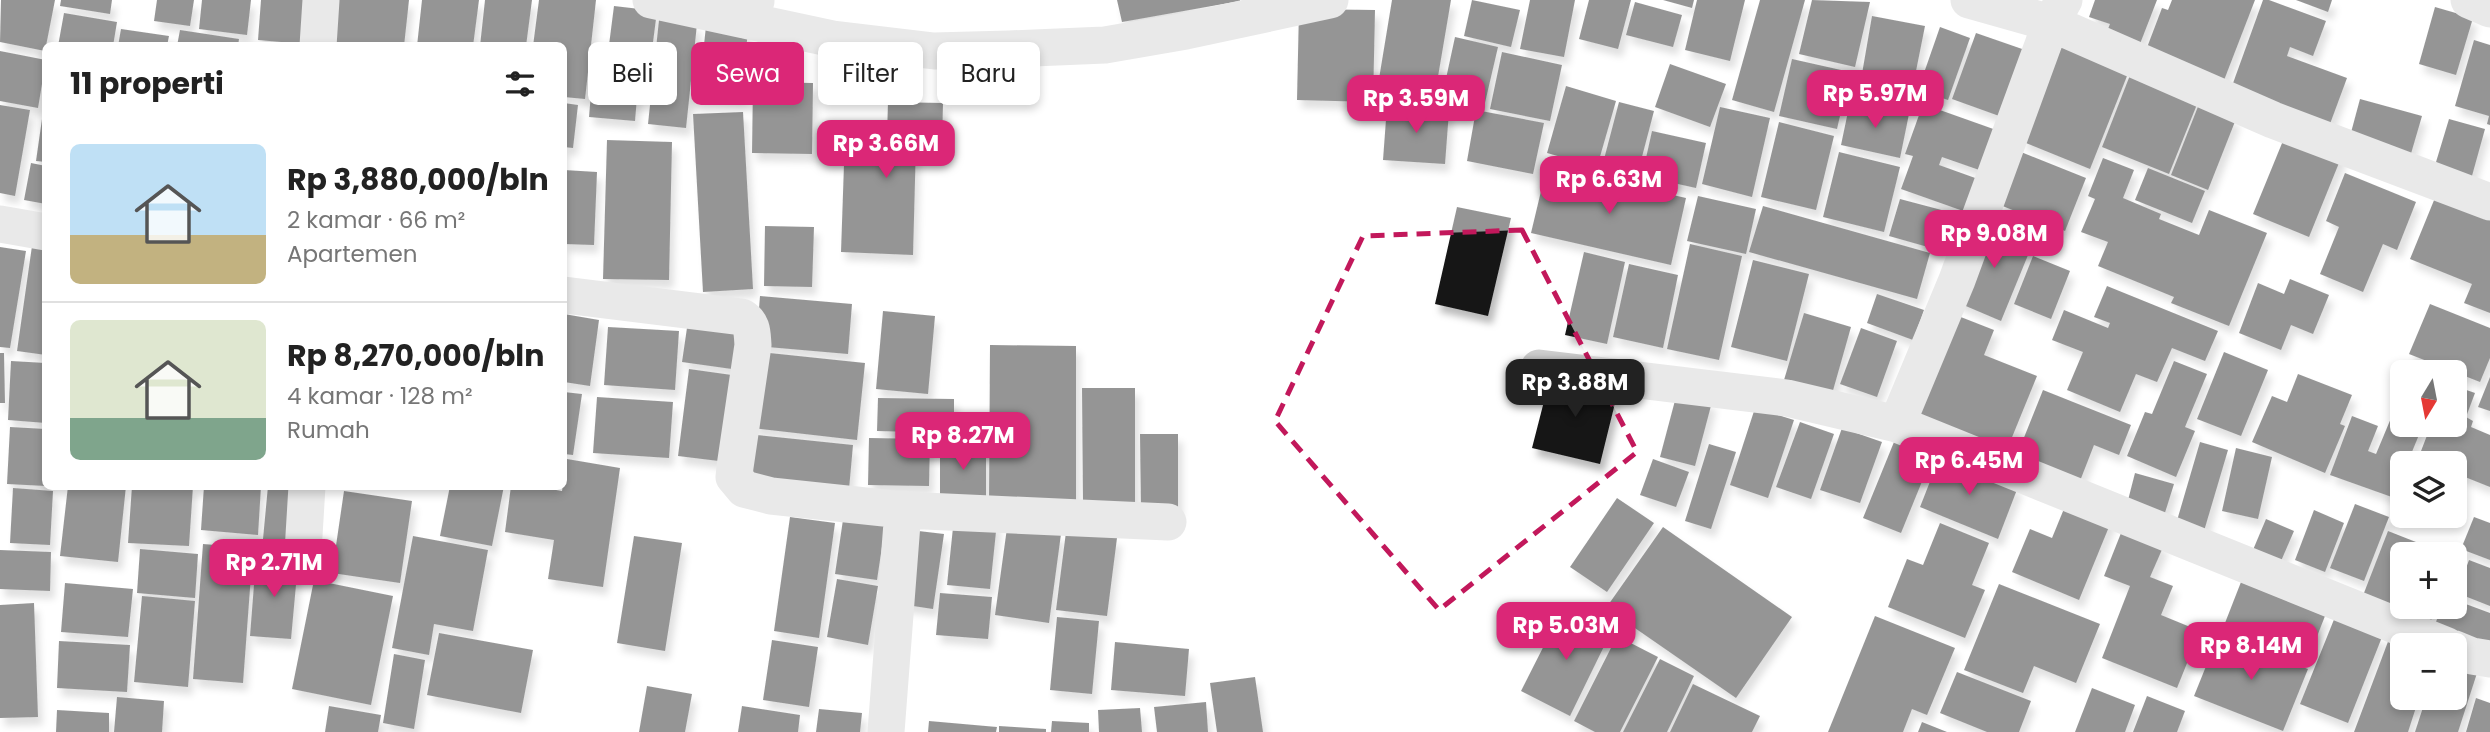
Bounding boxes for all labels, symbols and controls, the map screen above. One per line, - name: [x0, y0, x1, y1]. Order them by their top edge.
- chip: Beli: [588, 42, 677, 105]
- chip: Sewa: [691, 42, 804, 105]
- chip: Filter: [818, 42, 923, 105]
- chip: Baru: [937, 42, 1040, 105]
- text: 11 properti: [70, 62, 224, 105]
- icon: filters: [501, 65, 539, 103]
- pin: Rp 5.97M: [1803, 71, 1947, 130]
- pin: Rp 3.59M: [1344, 76, 1488, 135]
- text: Rp 5.97M: [1823, 77, 1927, 109]
- text: Rp 3.59M: [1363, 82, 1469, 114]
- pin: Rp 3.66M: [814, 120, 958, 180]
- text: Rp 3.66M: [833, 127, 939, 159]
- pin: Rp 6.63M: [1537, 156, 1681, 216]
- text: Rp 3,880,000/bln: [287, 158, 549, 201]
- text: Rp 6.63M: [1556, 163, 1662, 195]
- icon: home: [126, 172, 210, 256]
- text: 2 kamar · 66 m²: [287, 204, 465, 236]
- pin: Rp 9.08M: [1922, 210, 2066, 270]
- text: Rp 9.08M: [1940, 217, 2048, 249]
- text: Apartemen: [287, 238, 417, 270]
- text: Rp 8,270,000/bln: [287, 334, 544, 377]
- icon: home: [126, 348, 210, 432]
- pin: Rp 3.88M: [1503, 360, 1647, 419]
- north arrow: [2390, 360, 2468, 438]
- map controls: [2390, 360, 2467, 710]
- text: Rp 3.88M: [1522, 366, 1628, 398]
- text: 4 kamar · 128 m²: [287, 380, 473, 412]
- pin: Rp 8.27M: [891, 412, 1035, 472]
- text: Rumah: [287, 414, 370, 446]
- text: Rp 8.27M: [911, 419, 1015, 451]
- pin: Rp 6.45M: [1897, 438, 2041, 497]
- text: Rp 6.45M: [1915, 444, 2023, 476]
- button: layers: [2390, 451, 2467, 528]
- pin: Rp 2.71M: [202, 540, 346, 599]
- button: +: [2390, 542, 2467, 619]
- text: Rp 2.71M: [225, 546, 323, 578]
- pin: Rp 5.03M: [1494, 602, 1638, 662]
- text: Rp 5.03M: [1513, 609, 1619, 641]
- pin: Rp 8.14M: [2179, 622, 2323, 682]
- text: Rp 8.14M: [2200, 629, 2302, 661]
- button: −: [2390, 633, 2467, 710]

